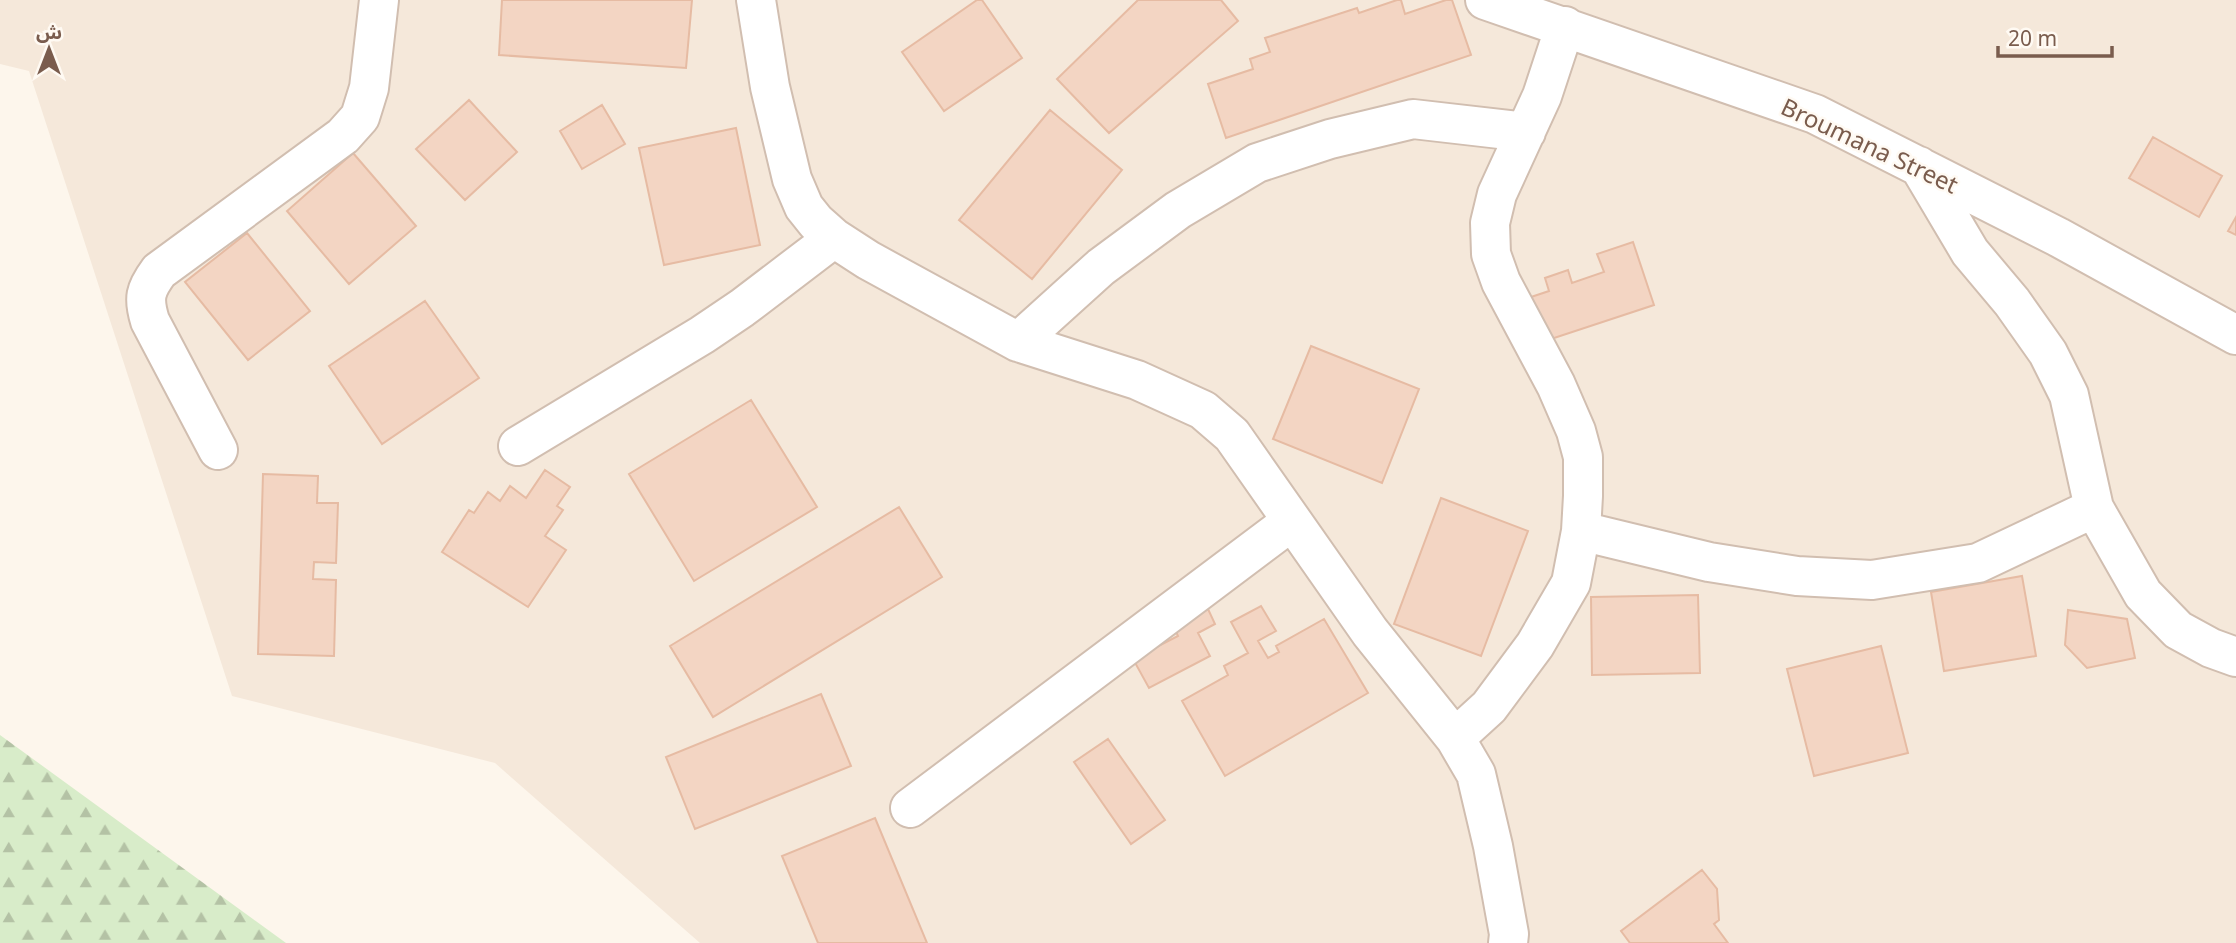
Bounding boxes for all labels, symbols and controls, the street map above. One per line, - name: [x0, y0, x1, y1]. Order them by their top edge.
- north arrow: [14, 14, 84, 84]
- scale bar: [1998, 14, 2112, 58]
- text: ش: [36, 19, 62, 45]
- text: 20 m: [2008, 24, 2057, 52]
- street label: Broumana Street: [1776, 90, 1964, 201]

